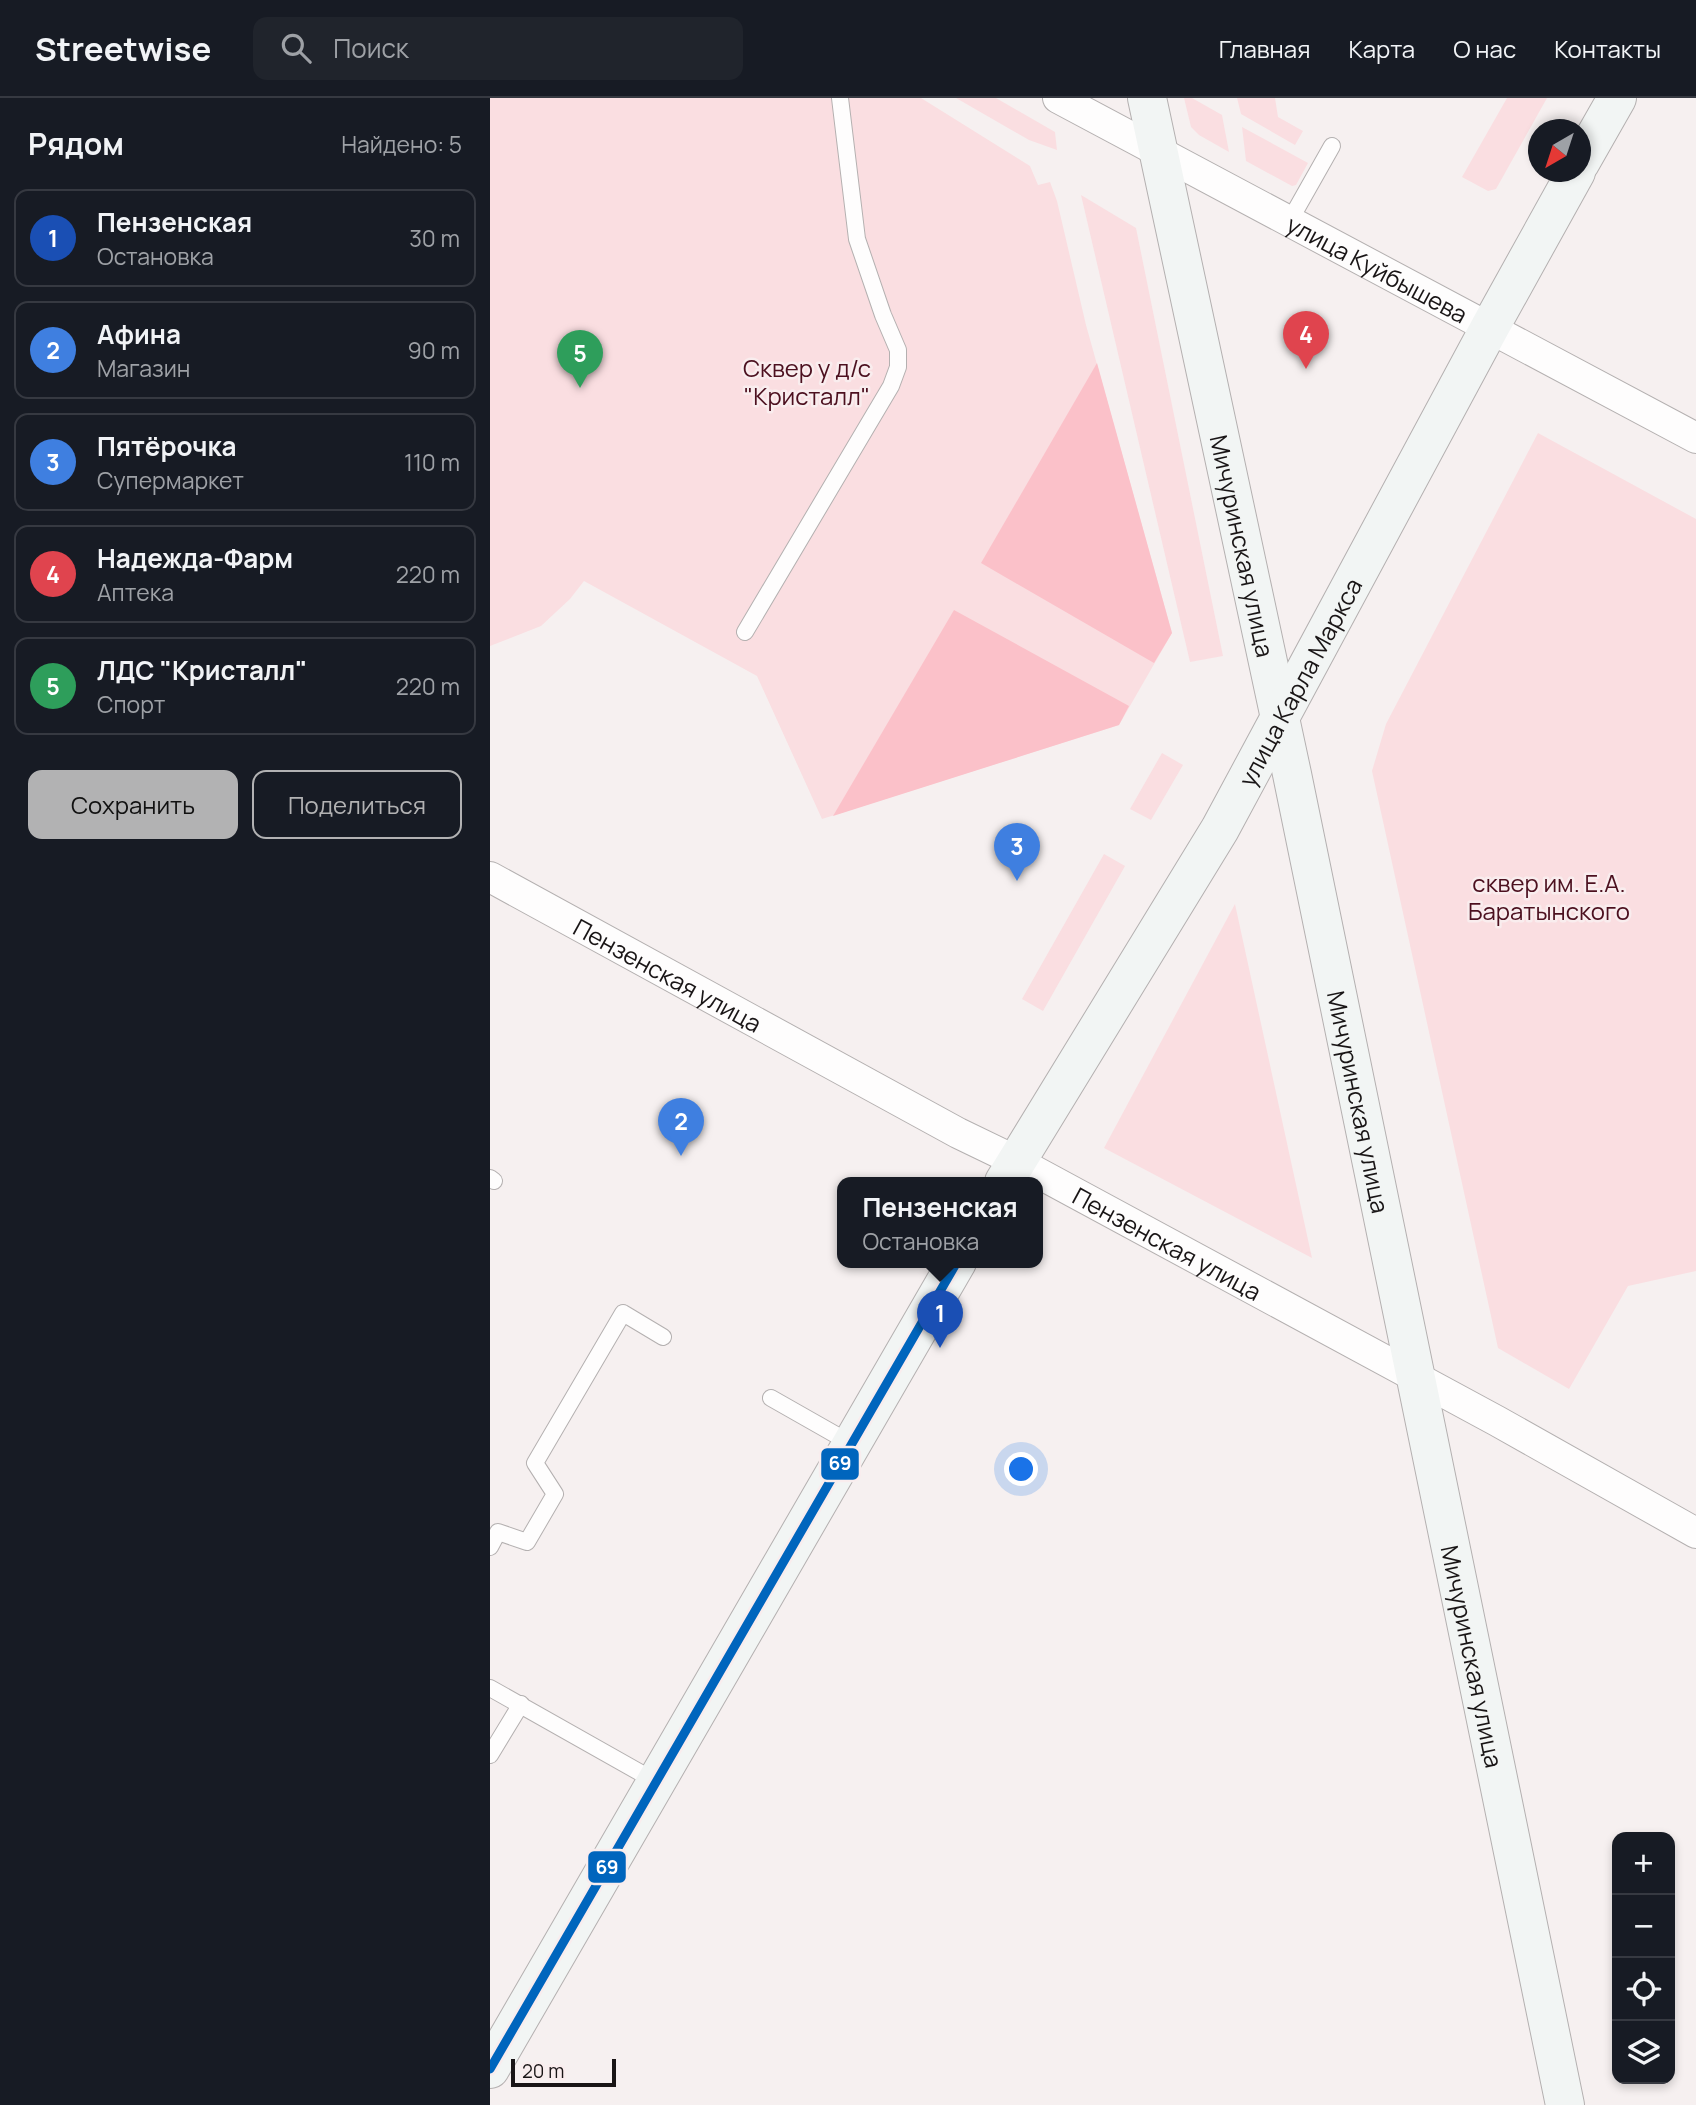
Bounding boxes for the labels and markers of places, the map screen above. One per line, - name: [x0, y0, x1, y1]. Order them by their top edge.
- pin: 4: [1283, 311, 1329, 369]
- pin: 5: [557, 330, 603, 388]
- pin: 3: [994, 823, 1040, 881]
- pin: 2: [658, 1098, 704, 1156]
- pin: 1: [917, 1290, 963, 1348]

